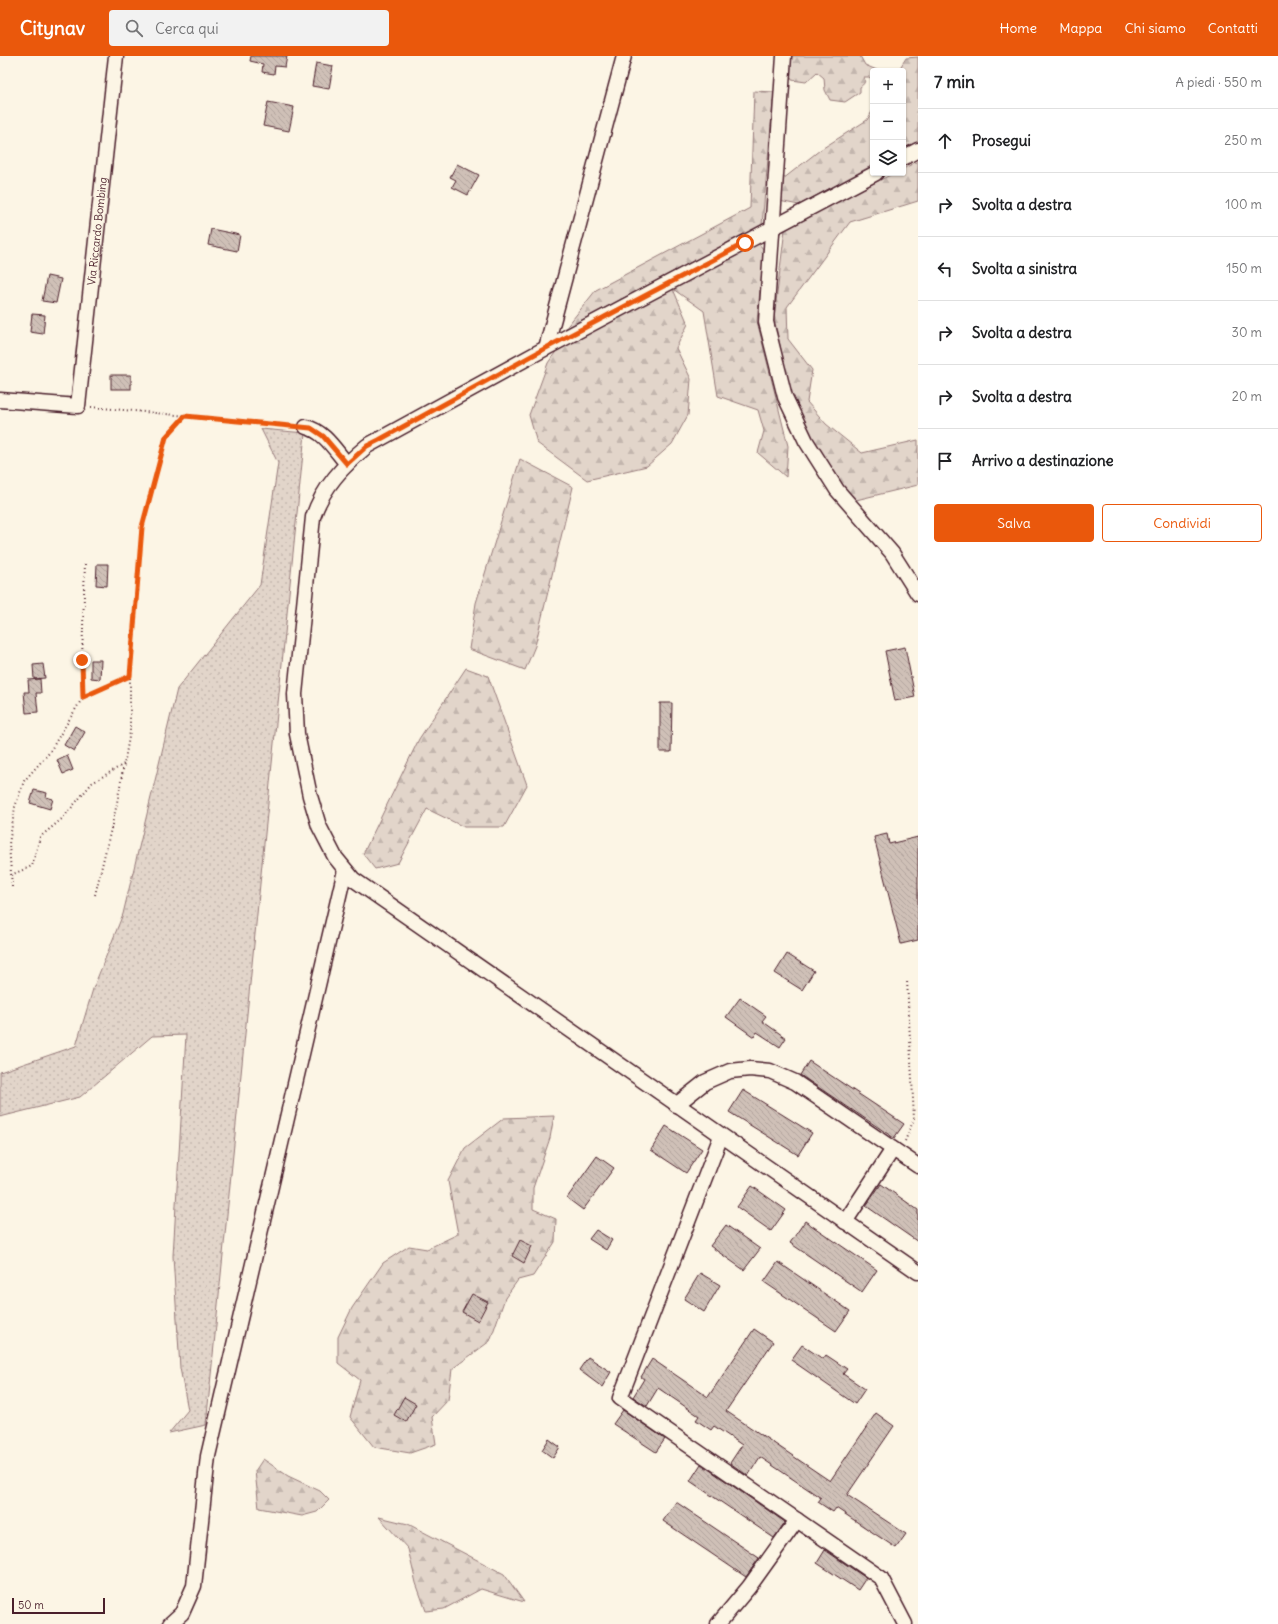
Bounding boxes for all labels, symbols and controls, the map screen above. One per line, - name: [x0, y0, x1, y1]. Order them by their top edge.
- search box: [109, 10, 389, 46]
- text: Citynav: [20, 16, 85, 40]
- icon: search: [123, 17, 145, 39]
- text: Cerca qui: [155, 19, 219, 38]
- text: Home: [999, 19, 1037, 37]
- text: Mappa: [1059, 19, 1102, 37]
- text: Chi siamo: [1124, 19, 1186, 37]
- text: Contatti: [1208, 19, 1258, 37]
- map controls: [870, 68, 906, 176]
- button: +: [870, 68, 906, 104]
- text: 7 min: [934, 71, 975, 93]
- text: A piedi · 550 m: [1176, 74, 1262, 91]
- button: −: [870, 104, 906, 140]
- icon: ahead: [934, 130, 956, 152]
- text: Prosegui: [972, 131, 1031, 150]
- text: 250 m: [1224, 132, 1262, 149]
- button: layers: [870, 140, 906, 176]
- street label: Via Riccardo Bombing: [84, 176, 110, 286]
- icon: right: [934, 194, 956, 216]
- text: Svolta a destra: [972, 195, 1072, 214]
- text: 100 m: [1225, 196, 1262, 213]
- route start: [736, 234, 754, 252]
- icon: left: [934, 258, 956, 280]
- text: Svolta a sinistra: [972, 259, 1077, 278]
- text: 150 m: [1226, 260, 1262, 277]
- icon: right: [934, 322, 956, 344]
- text: Svolta a destra: [972, 323, 1072, 342]
- text: 30 m: [1232, 324, 1262, 341]
- icon: right: [934, 386, 956, 408]
- text: Svolta a destra: [972, 387, 1072, 406]
- text: 20 m: [1232, 388, 1262, 405]
- icon: arrive: [934, 450, 956, 472]
- text: Arrivo a destinazione: [972, 451, 1114, 470]
- button: Salva: [934, 504, 1094, 542]
- button: Condividi: [1102, 504, 1262, 542]
- route end: [73, 651, 91, 669]
- scale bar: [12, 1596, 105, 1615]
- text: 50 m: [18, 1598, 44, 1612]

